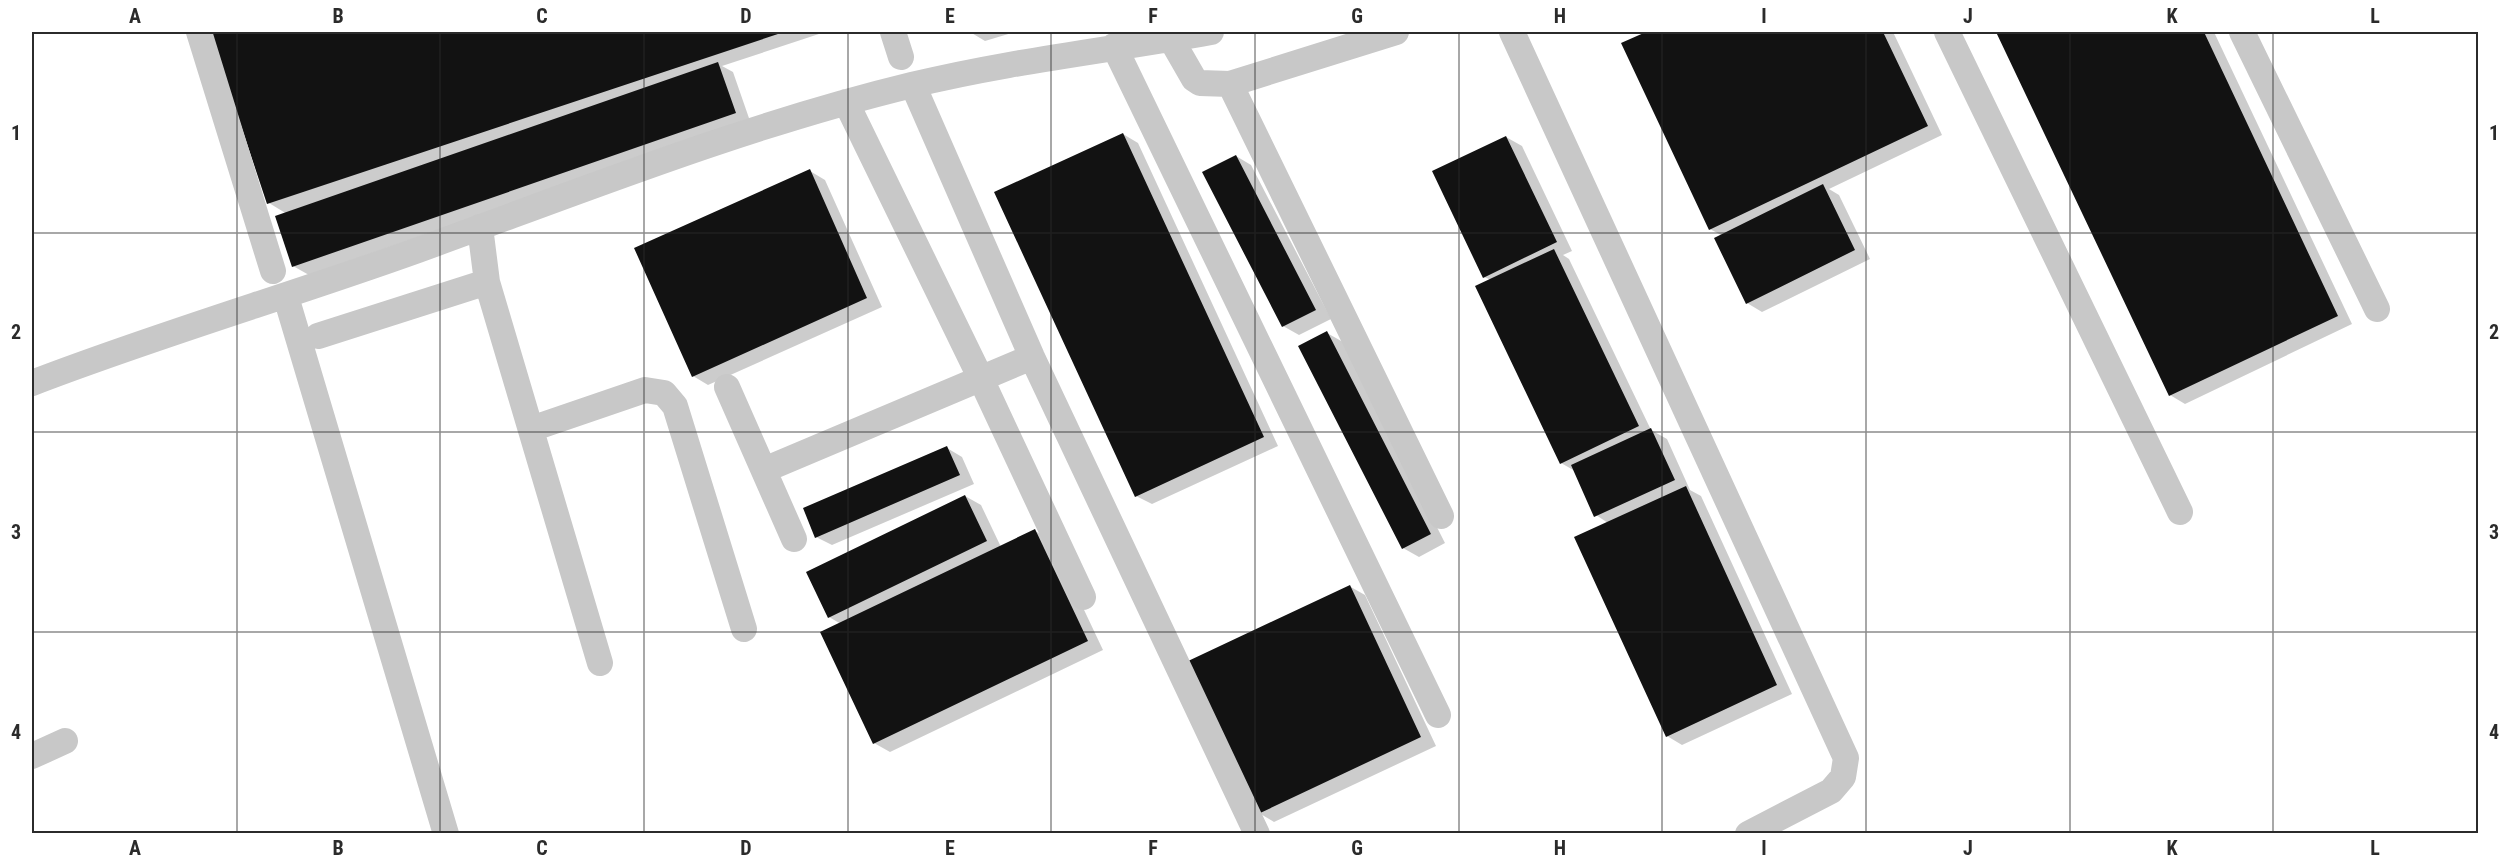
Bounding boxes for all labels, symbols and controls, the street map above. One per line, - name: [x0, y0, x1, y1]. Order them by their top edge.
- text: A: [129, 4, 141, 28]
- text: B: [332, 4, 344, 28]
- text: C: [536, 4, 548, 28]
- text: D: [740, 4, 752, 28]
- text: E: [945, 4, 955, 28]
- text: F: [1148, 4, 1158, 28]
- text: G: [1351, 4, 1363, 28]
- text: H: [1554, 4, 1566, 28]
- text: I: [1761, 4, 1767, 28]
- text: J: [1963, 4, 1973, 28]
- text: K: [2166, 4, 2178, 28]
- text: L: [2370, 4, 2380, 28]
- text: 1: [11, 121, 21, 145]
- text: 1: [2489, 121, 2499, 145]
- text: 2: [11, 320, 21, 344]
- text: 2: [2489, 320, 2499, 344]
- text: 3: [11, 520, 21, 544]
- text: 3: [2489, 520, 2499, 544]
- text: 4: [11, 720, 21, 744]
- text: 4: [2489, 720, 2499, 744]
- text: A: [129, 836, 141, 860]
- text: B: [332, 836, 344, 860]
- text: C: [536, 836, 548, 860]
- text: D: [740, 836, 752, 860]
- text: E: [945, 836, 955, 860]
- text: F: [1148, 836, 1158, 860]
- text: G: [1351, 836, 1363, 860]
- text: H: [1554, 836, 1566, 860]
- text: I: [1761, 836, 1767, 860]
- text: J: [1963, 836, 1973, 860]
- text: K: [2166, 836, 2178, 860]
- text: L: [2370, 836, 2380, 860]

